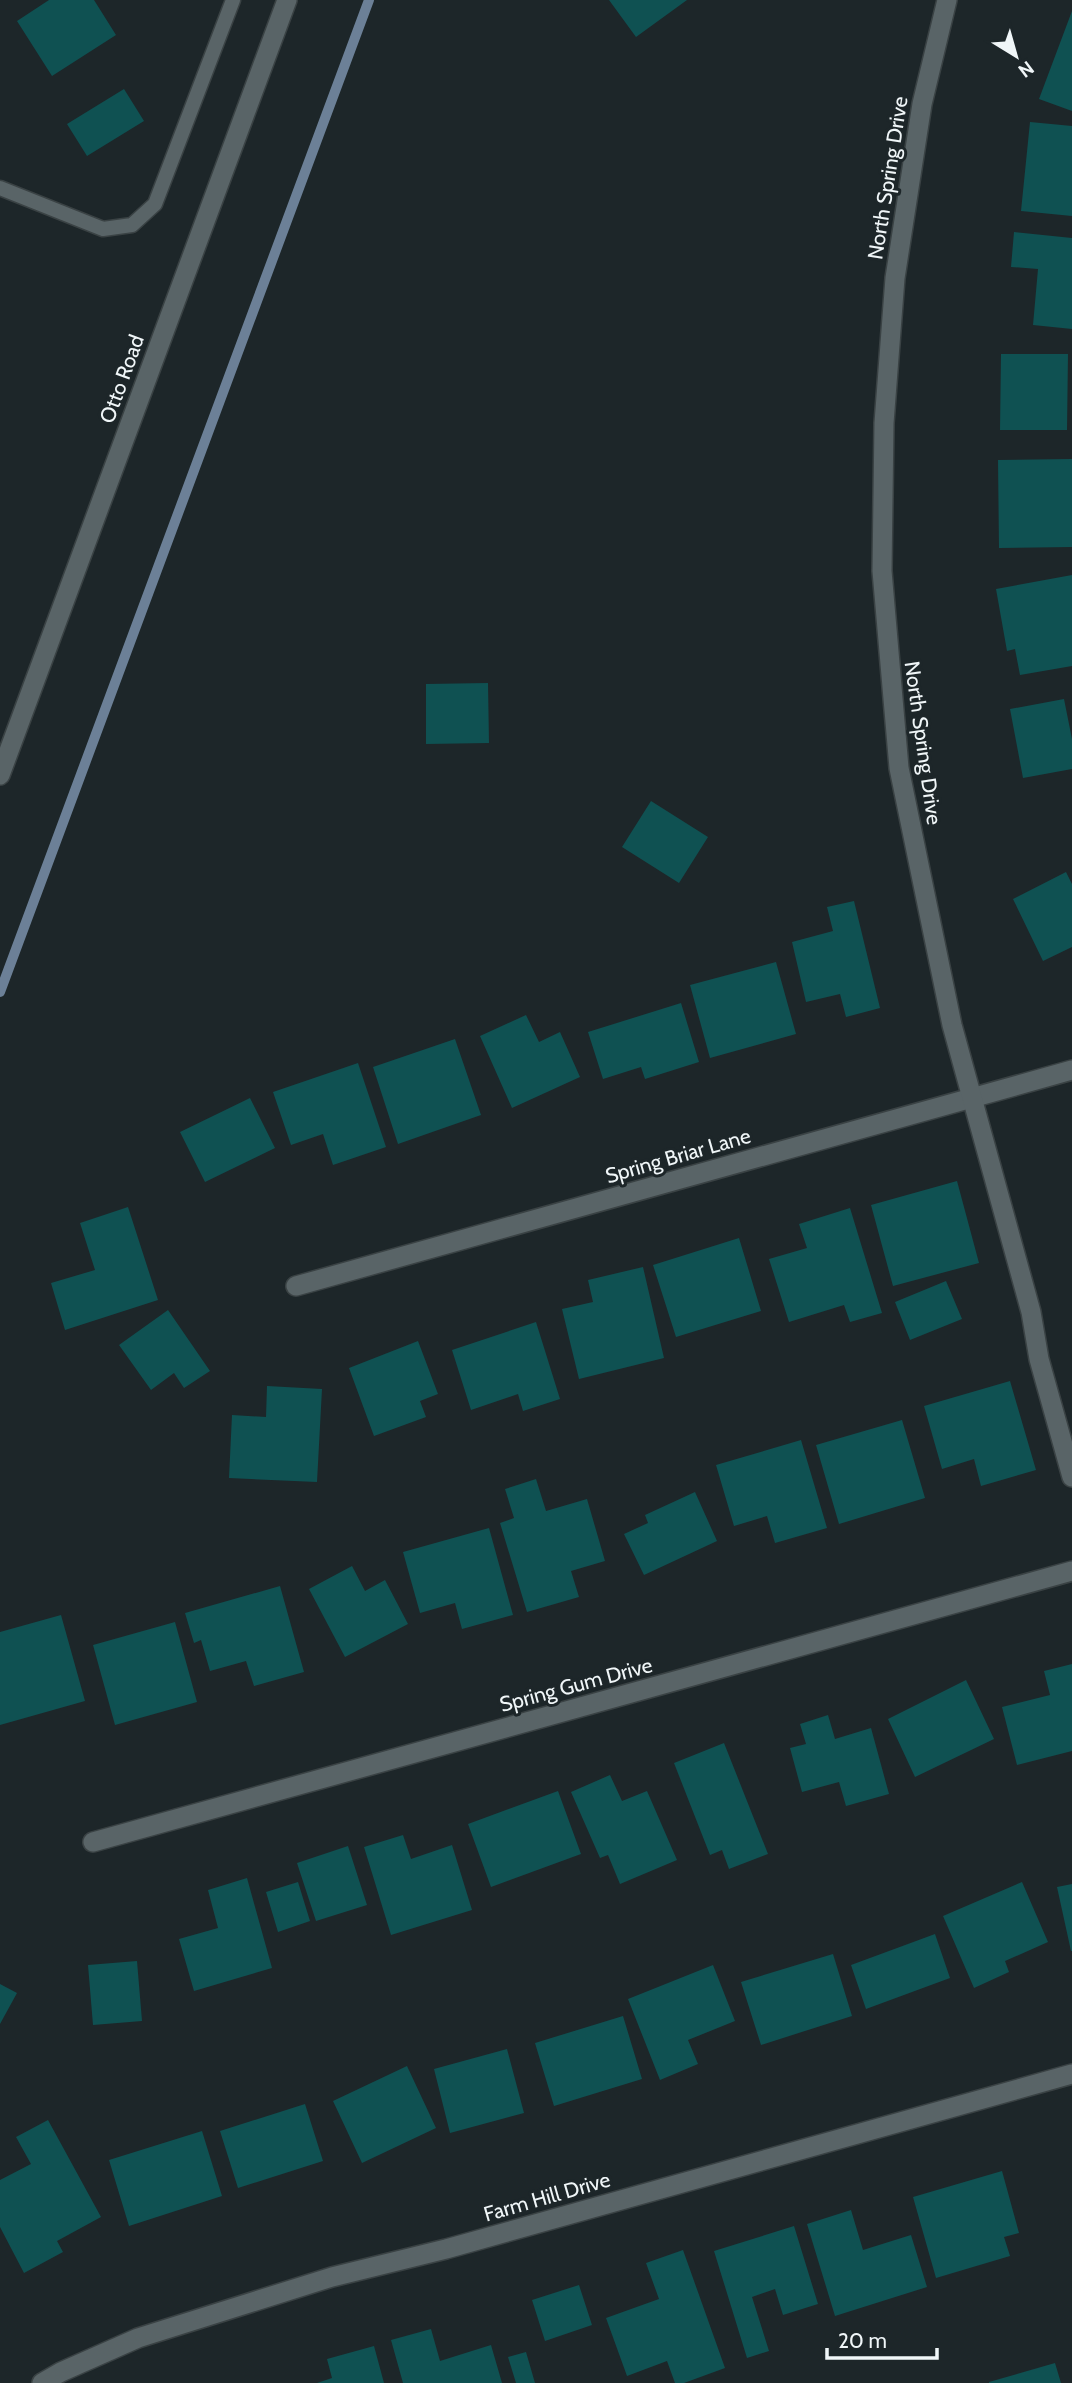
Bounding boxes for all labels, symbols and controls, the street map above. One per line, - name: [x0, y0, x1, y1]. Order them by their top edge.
- north arrow: [981, 21, 1051, 91]
- text: N: [1014, 56, 1038, 82]
- street label: North Spring Drive: [862, 94, 913, 261]
- street label: Otto Road: [94, 331, 149, 426]
- street label: North Spring Drive: [900, 660, 947, 827]
- street label: Spring Briar Lane: [602, 1123, 754, 1188]
- street label: Spring Gum Drive: [497, 1652, 655, 1717]
- street label: Farm Hill Drive: [481, 2166, 613, 2227]
- scale bar: [827, 2316, 937, 2360]
- text: 20 m: [838, 2328, 887, 2353]

